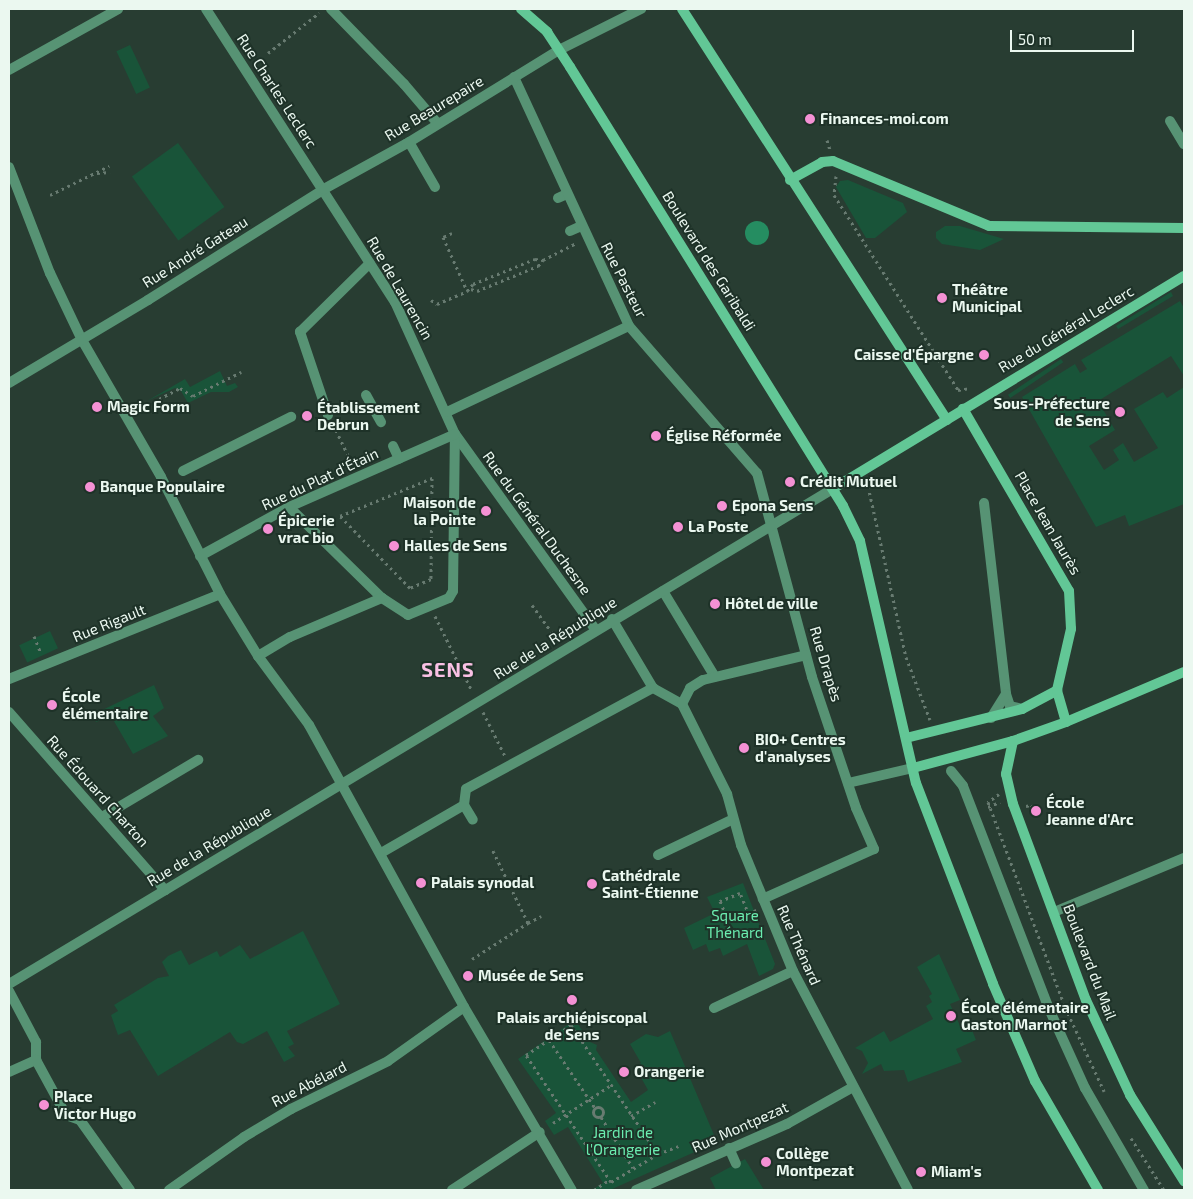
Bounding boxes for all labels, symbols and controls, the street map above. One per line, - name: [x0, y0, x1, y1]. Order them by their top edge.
- scale bar: [1013, 20, 1137, 52]
- street label: Rue Charles Leclerc: [233, 30, 321, 152]
- text: 50 m: [1018, 30, 1052, 48]
- street label: Rue Beaurepaire: [381, 72, 487, 144]
- place label: Finances-moi.com: [820, 110, 949, 128]
- marker: Finances-moi.com: [804, 113, 816, 125]
- street label: Boulevard des Garibaldi: [659, 188, 759, 334]
- street label: Rue André Gateau: [139, 212, 251, 292]
- street label: Rue de Laurencin: [363, 233, 437, 343]
- street label: Rue Pasteur: [597, 239, 651, 321]
- place label: Théâtre Municipal: [952, 280, 1022, 315]
- street label: Rue du Général Leclerc: [995, 281, 1137, 377]
- marker: Théâtre Municipal: [936, 292, 948, 304]
- place label: Caisse d'Épargne: [854, 346, 974, 364]
- marker: Caisse d'Épargne: [978, 349, 990, 361]
- place label: Sous-Préfecture de Sens: [993, 394, 1110, 429]
- place label: Magic Form: [107, 398, 190, 416]
- place label: Établissement Debrun: [317, 398, 420, 433]
- marker: Magic Form: [91, 401, 103, 413]
- marker: Sous-Préfecture de Sens: [1114, 406, 1126, 418]
- marker: Établissement Debrun: [301, 410, 313, 422]
- place label: Église Réformée: [666, 427, 782, 445]
- marker: Église Réformée: [650, 430, 662, 442]
- street label: Rue du Plat d'Étain: [259, 444, 381, 514]
- street label: Rue du Général Duchesne: [479, 448, 595, 598]
- street label: Place Jean Jaurès: [1011, 468, 1085, 578]
- place label: Crédit Mutuel: [800, 473, 897, 491]
- marker: Crédit Mutuel: [784, 476, 796, 488]
- place label: Banque Populaire: [100, 478, 225, 496]
- marker: Banque Populaire: [84, 481, 96, 493]
- place label: Maison de la Pointe: [403, 493, 476, 528]
- place label: Epona Sens: [732, 497, 814, 515]
- marker: Epona Sens: [716, 500, 728, 512]
- marker: Maison de la Pointe: [480, 505, 492, 517]
- place label: Épicerie vrac bio: [278, 511, 335, 546]
- place label: La Poste: [688, 518, 748, 536]
- marker: La Poste: [672, 521, 684, 533]
- marker: Épicerie vrac bio: [262, 523, 274, 535]
- place label: Halles de Sens: [404, 537, 507, 555]
- marker: Halles de Sens: [388, 540, 400, 552]
- street label: Rue de la République: [490, 593, 620, 683]
- place label: Hôtel de ville: [725, 595, 819, 613]
- marker: Hôtel de ville: [709, 598, 721, 610]
- street label: Rue Rigault: [70, 600, 148, 646]
- street label: Rue Drapès: [806, 624, 846, 704]
- district label: SENS: [421, 657, 475, 681]
- place label: École élémentaire: [62, 687, 148, 722]
- marker: École élémentaire: [46, 699, 58, 711]
- place label: BIO+ Centres d'analyses: [755, 730, 846, 765]
- street label: Rue Édouard Charton: [43, 732, 153, 850]
- marker: BIO+ Centres d'analyses: [737, 741, 751, 755]
- place label: École Jeanne d'Arc: [1046, 793, 1134, 828]
- street label: Rue de la République: [144, 802, 274, 890]
- marker: École Jeanne d'Arc: [1030, 805, 1042, 817]
- place label: Cathédrale Saint-Étienne: [602, 866, 699, 901]
- place label: Palais synodal: [431, 874, 534, 892]
- marker: Palais synodal: [415, 877, 427, 889]
- marker: Cathédrale Saint-Étienne: [586, 878, 598, 890]
- street label: Boulevard du Mail: [1060, 901, 1120, 1023]
- street label: Rue Thénard: [773, 902, 825, 988]
- park label: Square Thénard: [707, 906, 763, 941]
- place label: Musée de Sens: [478, 967, 584, 985]
- marker: Musée de Sens: [462, 970, 474, 982]
- marker: Palais archiépiscopal de Sens: [566, 994, 578, 1006]
- place label: École élémentaire Gaston Marnot: [961, 998, 1089, 1033]
- place label: Palais archiépiscopal de Sens: [497, 1008, 647, 1043]
- marker: École élémentaire Gaston Marnot: [945, 1010, 957, 1022]
- street label: Rue Abélard: [268, 1057, 350, 1111]
- place label: Orangerie: [634, 1063, 704, 1081]
- marker: Orangerie: [618, 1066, 630, 1078]
- place label: Place Victor Hugo: [54, 1087, 137, 1122]
- street label: Rue Montpezat: [689, 1098, 791, 1156]
- marker: Place Victor Hugo: [38, 1099, 50, 1111]
- park label: Jardin de l'Orangerie: [586, 1123, 660, 1158]
- place label: Collège Montpezat: [776, 1144, 854, 1179]
- marker: Collège Montpezat: [760, 1156, 772, 1168]
- place label: Miam's: [931, 1163, 982, 1181]
- marker: Miam's: [915, 1166, 927, 1178]

